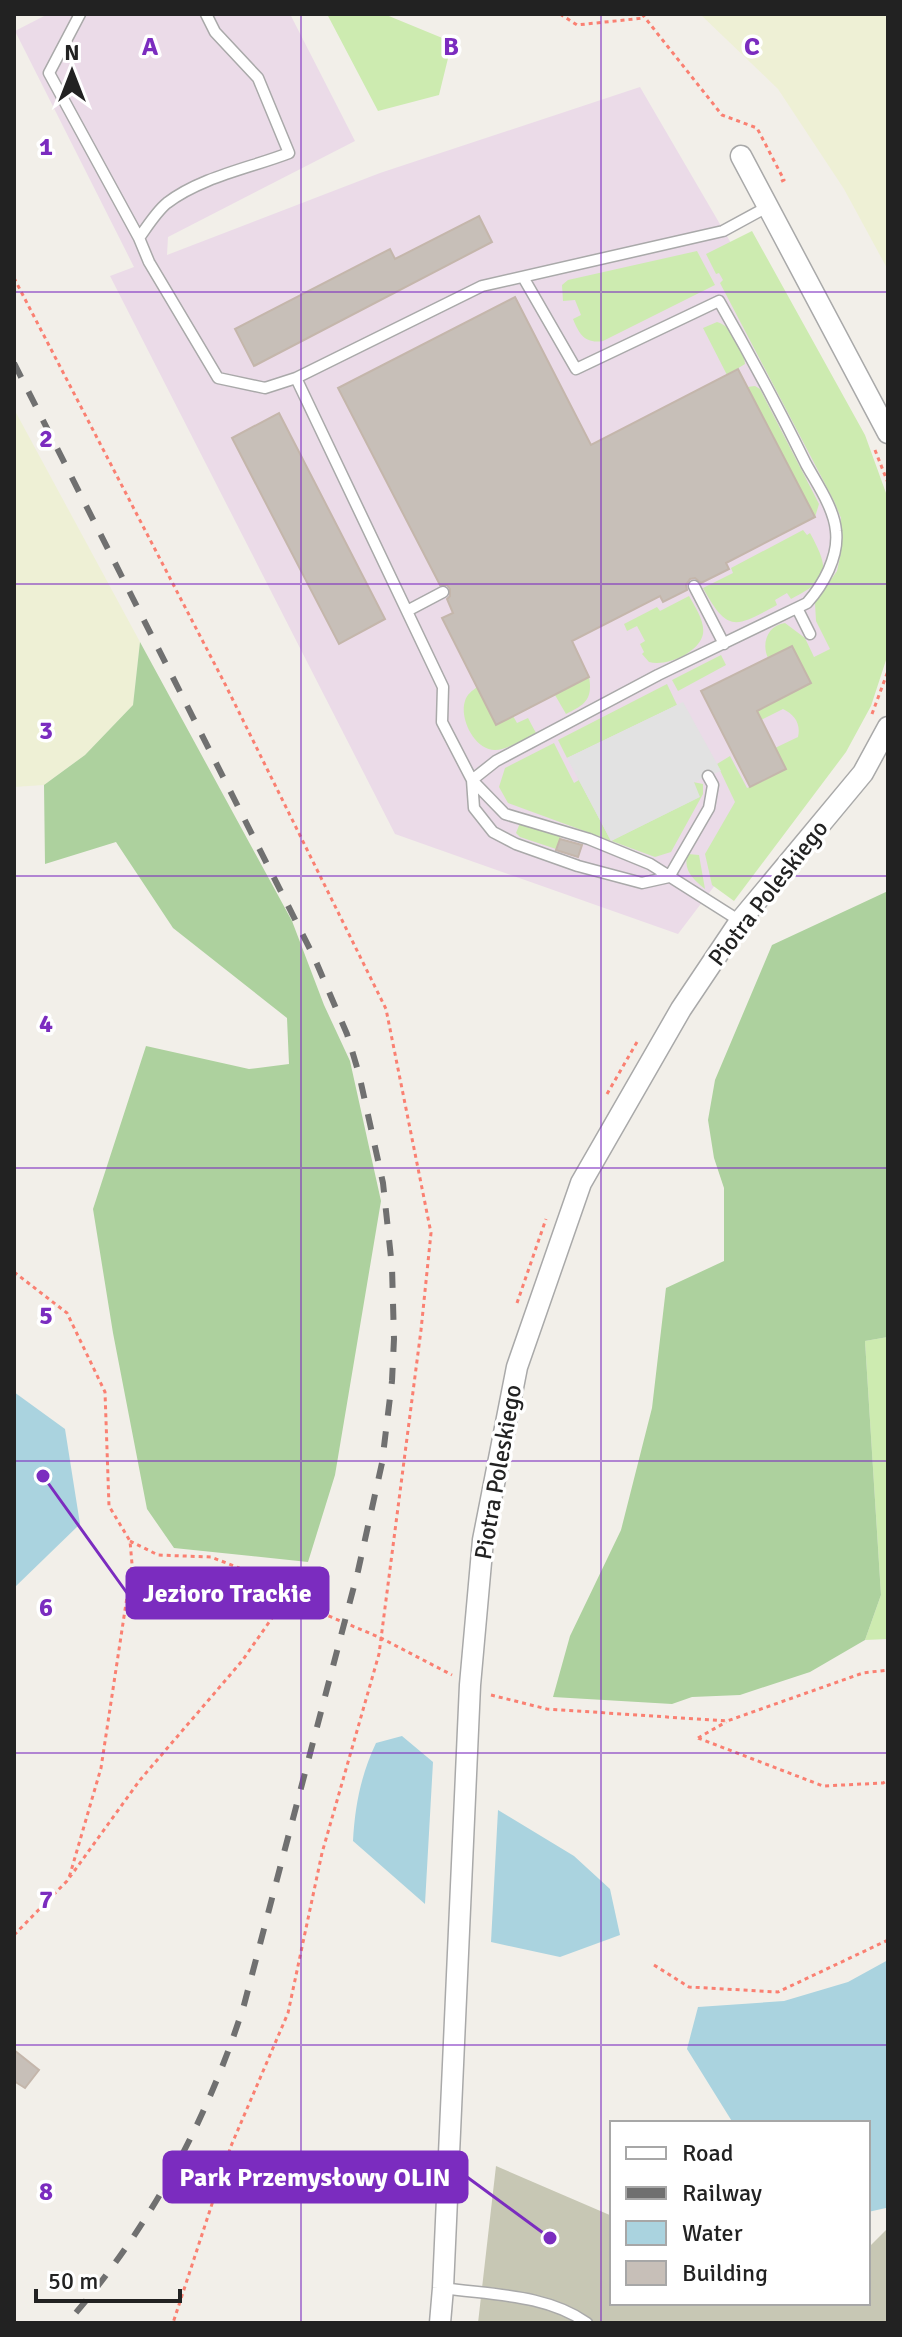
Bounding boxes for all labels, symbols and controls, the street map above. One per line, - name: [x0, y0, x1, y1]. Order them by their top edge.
- text: A: [142, 31, 159, 63]
- text: B: [443, 31, 459, 63]
- text: C: [744, 31, 760, 63]
- north arrow: [32, 32, 112, 112]
- text: N: [64, 39, 80, 66]
- text: 1: [39, 131, 53, 163]
- text: 2: [39, 423, 53, 455]
- text: 3: [39, 715, 53, 747]
- street label: Piotra Poleskiego: [702, 814, 834, 972]
- text: 4: [39, 1008, 53, 1040]
- text: 5: [39, 1300, 53, 1332]
- street label: Piotra Poleskiego: [468, 1382, 528, 1562]
- callout: Jezioro Trackie: [127, 1568, 328, 1618]
- text: Jezioro Trackie: [142, 1578, 312, 1610]
- text: 6: [39, 1592, 53, 1624]
- text: 7: [39, 1884, 53, 1916]
- legend: [610, 2121, 870, 2305]
- text: Road: [682, 2138, 733, 2168]
- callout: Park Przemysłowy OLIN: [164, 2152, 467, 2202]
- text: Park Przemysłowy OLIN: [179, 2162, 451, 2194]
- text: 8: [39, 2176, 53, 2208]
- text: Railway: [682, 2178, 762, 2208]
- text: Water: [682, 2218, 743, 2248]
- scale bar: [36, 2253, 180, 2303]
- text: Building: [682, 2258, 768, 2288]
- text: 50 m: [48, 2266, 98, 2296]

